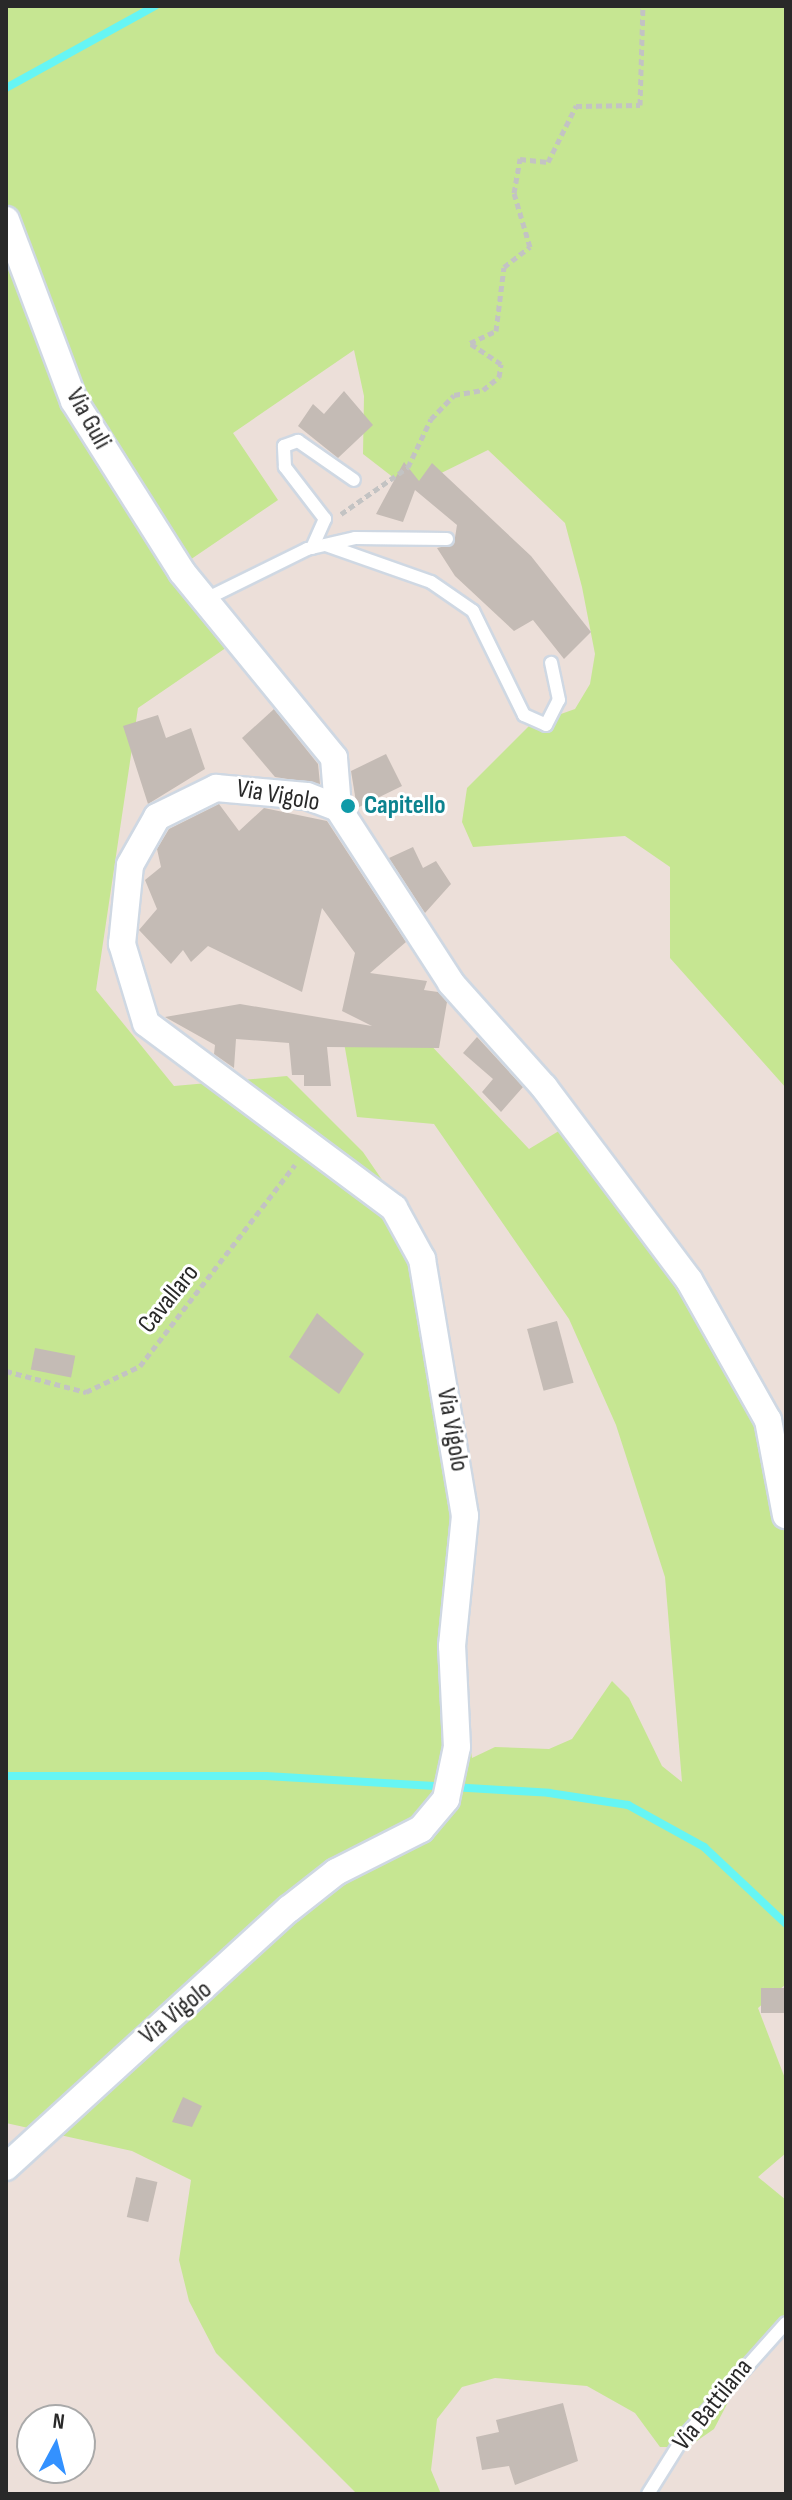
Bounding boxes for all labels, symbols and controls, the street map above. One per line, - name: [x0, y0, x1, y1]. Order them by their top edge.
- street label: Via Guli: [59, 383, 117, 455]
- street label: Via Vigolo: [234, 773, 322, 819]
- place label: Capitello: [364, 790, 446, 822]
- marker: Capitello: [339, 797, 357, 815]
- street label: Cavallaro: [132, 1258, 206, 1340]
- street label: Via Vigolo: [429, 1386, 475, 1474]
- street label: Via Vigolo: [134, 1974, 218, 2052]
- street label: Via Battilana: [667, 2353, 759, 2457]
- north arrow: [16, 2404, 96, 2484]
- text: N: [51, 2408, 66, 2436]

